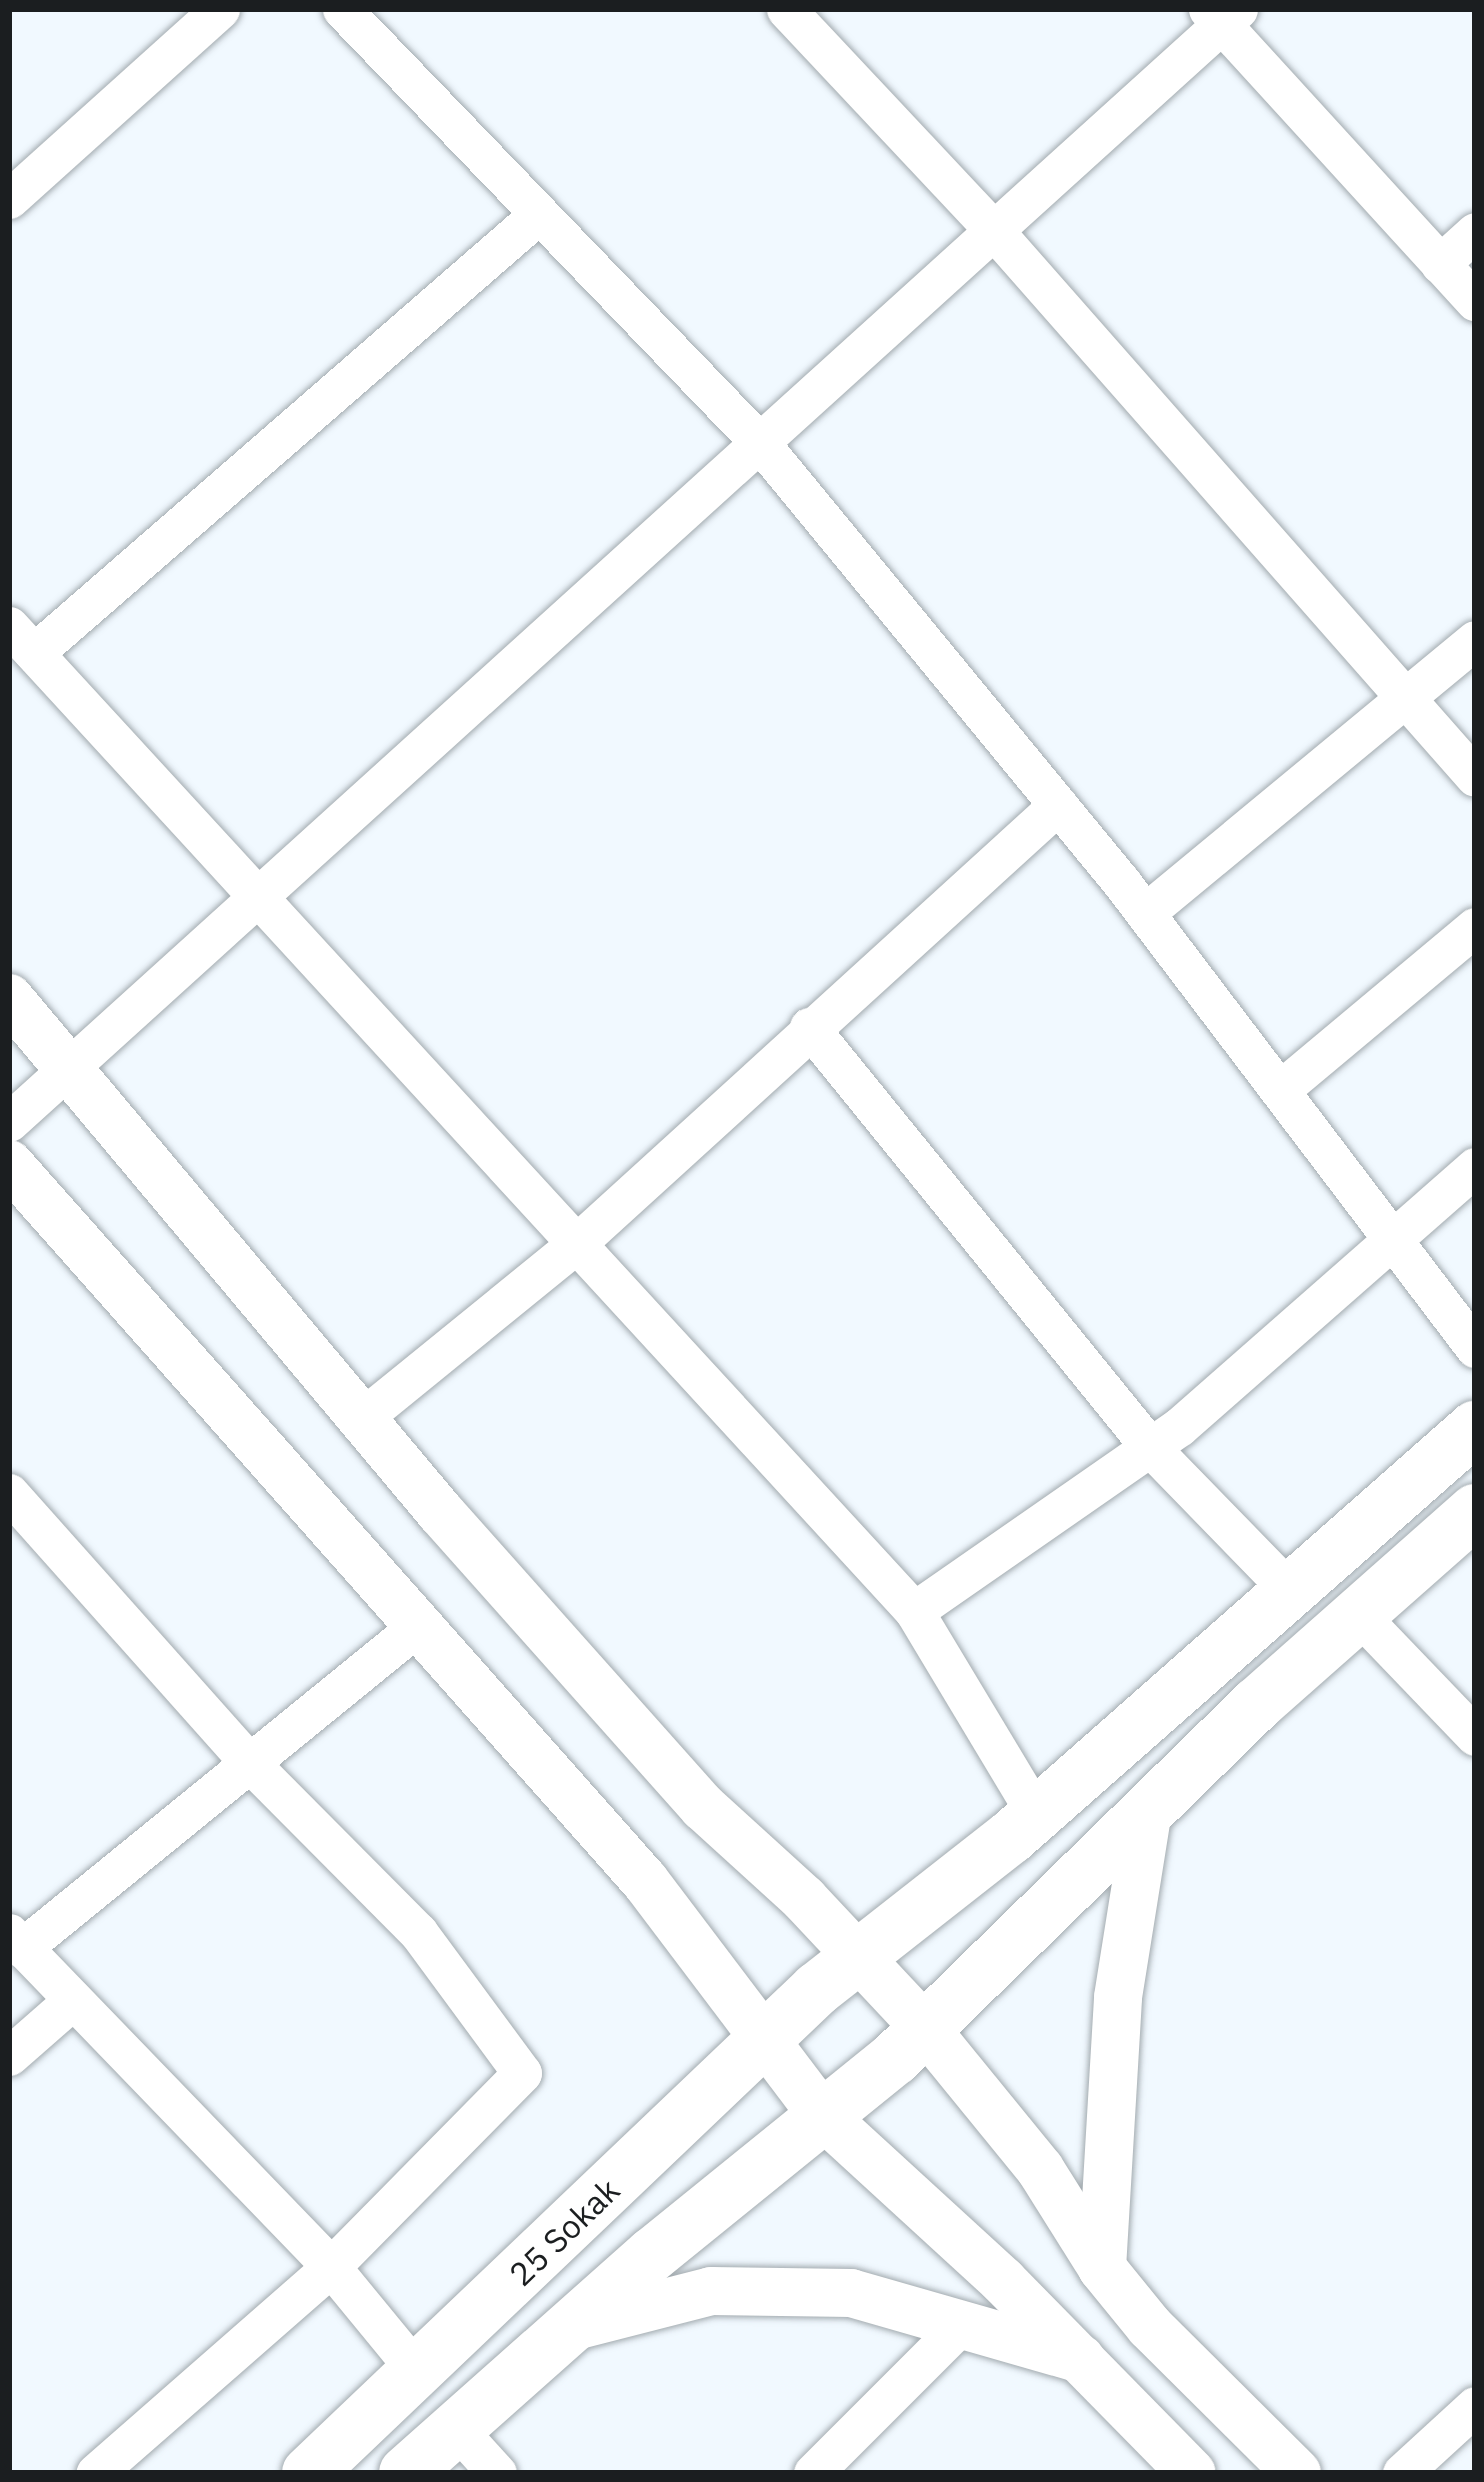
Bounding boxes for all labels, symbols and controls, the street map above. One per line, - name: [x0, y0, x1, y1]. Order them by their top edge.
- street label: 25 Sokak: [501, 2170, 627, 2294]

